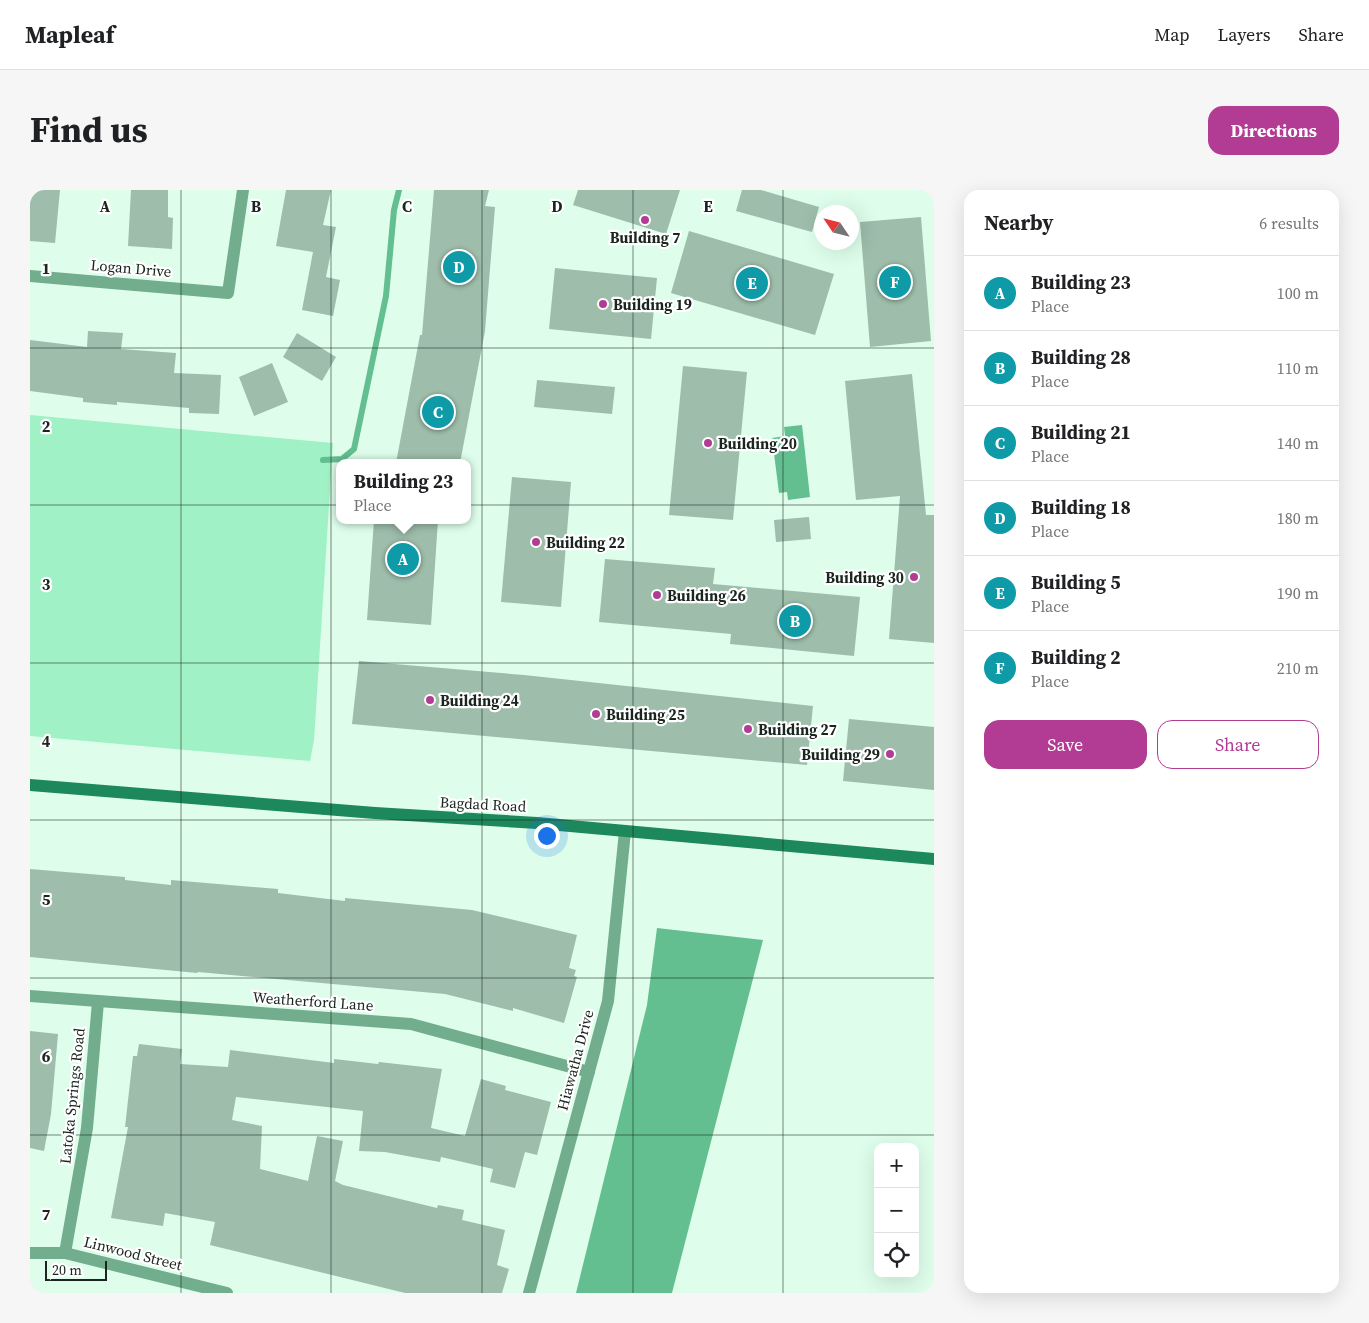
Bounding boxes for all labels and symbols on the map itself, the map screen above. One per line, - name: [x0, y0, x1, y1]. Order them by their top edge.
- text: A: [100, 195, 111, 217]
- text: B: [251, 195, 262, 217]
- text: C: [402, 195, 412, 217]
- text: D: [551, 195, 563, 217]
- text: E: [703, 195, 713, 217]
- north arrow: [814, 205, 859, 250]
- marker: Building 7: [639, 214, 651, 226]
- place label: Building 7: [610, 227, 680, 248]
- pin: D: [443, 248, 475, 286]
- street label: Logan Drive: [90, 254, 173, 282]
- text: 1: [42, 257, 50, 279]
- pin: F: [879, 263, 911, 301]
- pin: E: [736, 264, 768, 302]
- place label: Building 19: [613, 294, 692, 315]
- marker: Building 19: [597, 298, 609, 310]
- pin: C: [422, 393, 454, 431]
- text: 2: [42, 415, 51, 437]
- place label: Building 20: [718, 433, 797, 454]
- marker: Building 20: [702, 437, 714, 449]
- place label: Building 22: [546, 532, 625, 553]
- marker: Building 22: [530, 536, 542, 548]
- pin: A: [387, 540, 419, 578]
- place label: Building 30: [825, 567, 904, 588]
- marker: Building 30: [908, 571, 920, 583]
- text: 3: [42, 573, 51, 595]
- place label: Building 26: [667, 585, 746, 606]
- marker: Building 26: [651, 589, 663, 601]
- pin: B: [779, 602, 811, 640]
- place label: Building 24: [440, 690, 519, 711]
- marker: Building 24: [424, 694, 436, 706]
- place label: Building 25: [606, 704, 685, 725]
- marker: Building 25: [590, 708, 602, 720]
- place label: Building 27: [758, 719, 837, 740]
- marker: Building 27: [742, 723, 754, 735]
- text: 4: [42, 730, 51, 752]
- place label: Building 29: [801, 744, 880, 765]
- marker: Building 29: [884, 748, 896, 760]
- street label: Bagdad Road: [439, 791, 527, 817]
- your location: [534, 823, 560, 849]
- text: 5: [42, 888, 51, 910]
- street label: Weatherford Lane: [252, 986, 374, 1016]
- street label: Hiawatha Drive: [551, 1007, 599, 1113]
- street label: Latoka Springs Road: [54, 1026, 90, 1165]
- text: 6: [42, 1045, 51, 1067]
- text: 7: [42, 1203, 51, 1225]
- street label: Linwood Street: [82, 1231, 184, 1275]
- scale bar: [45, 1258, 108, 1281]

